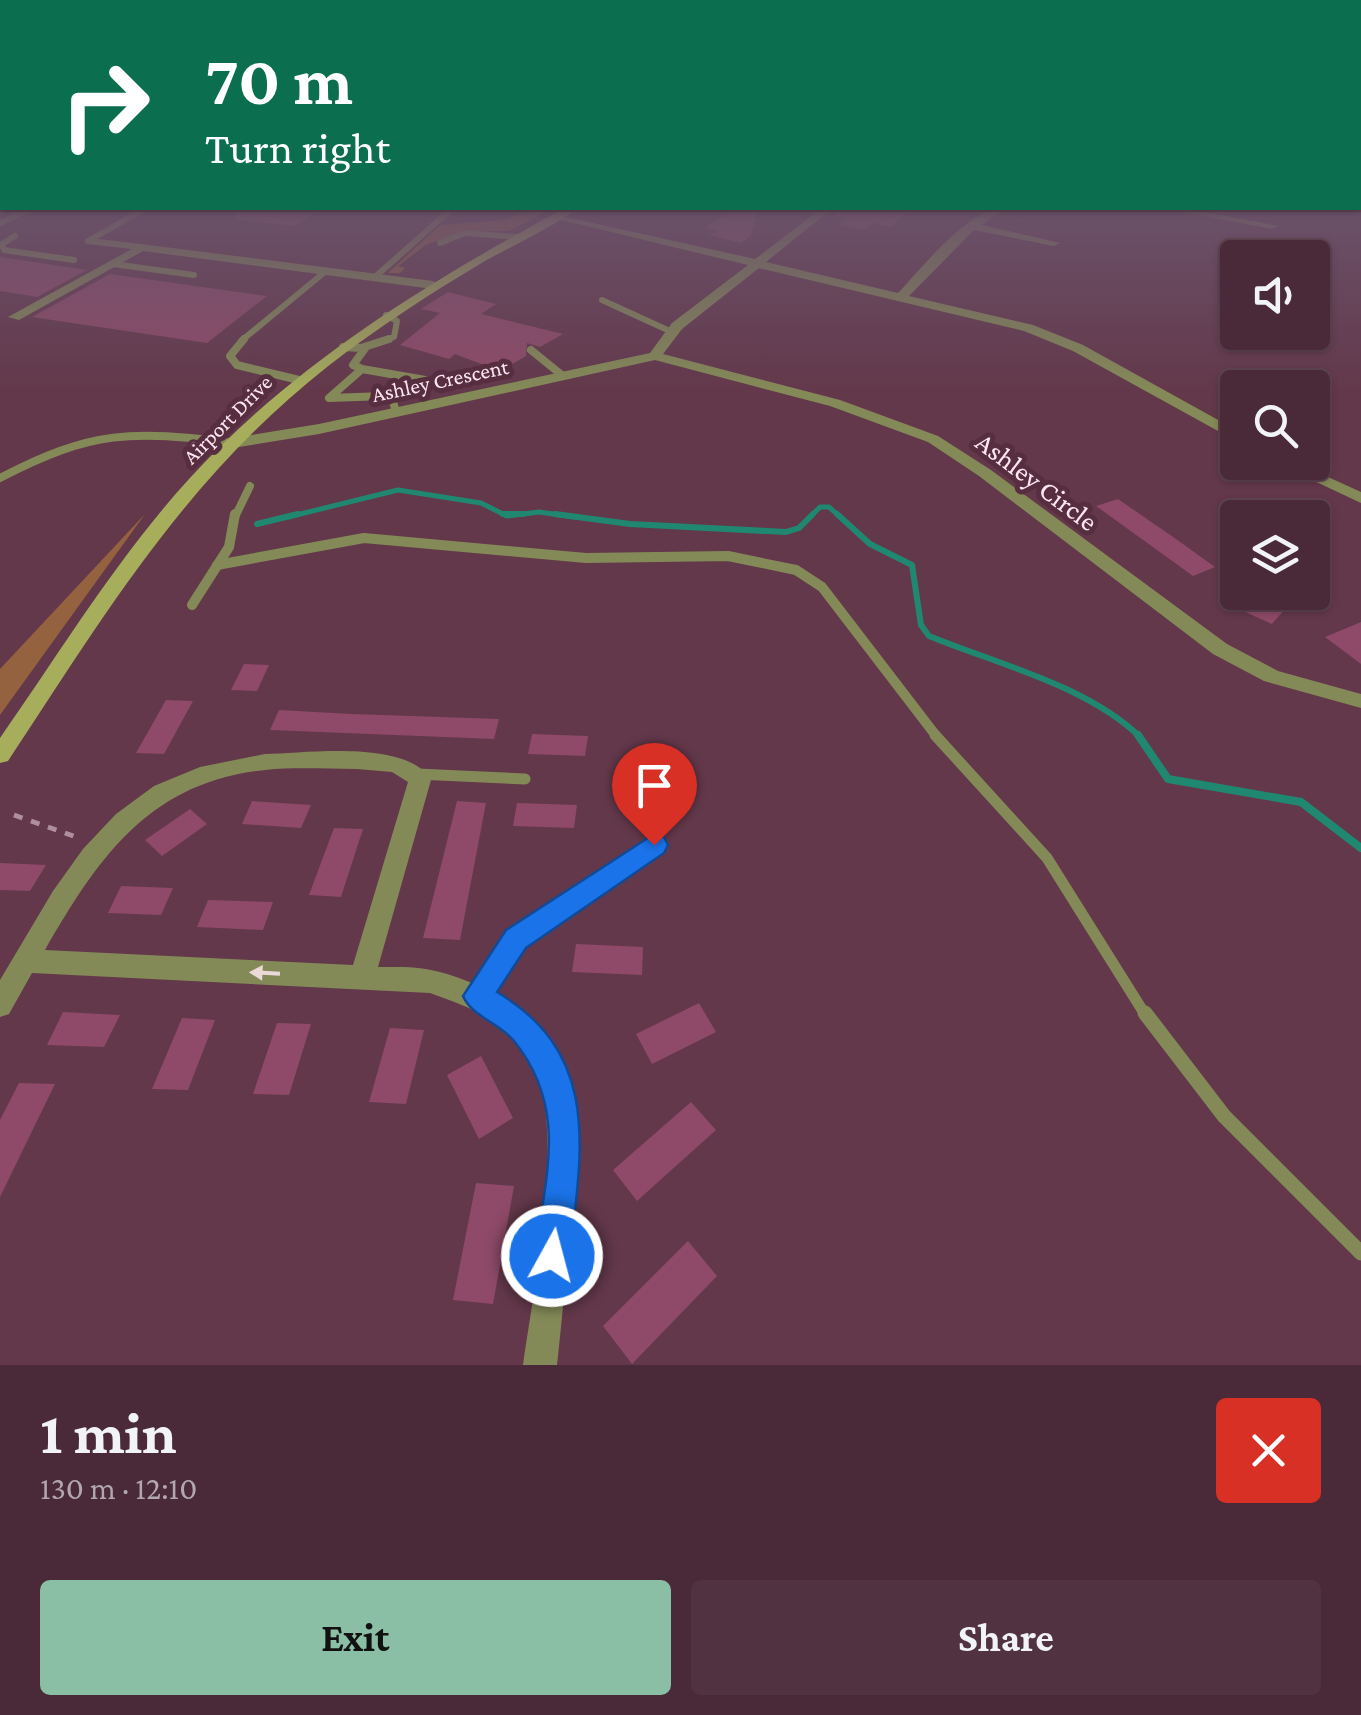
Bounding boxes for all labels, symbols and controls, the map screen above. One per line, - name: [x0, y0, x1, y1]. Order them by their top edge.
- icon: right: [40, 40, 170, 170]
- text: 70 m: [205, 41, 353, 119]
- text: Turn right: [205, 123, 390, 173]
- map controls: [1220, 240, 1330, 610]
- button: sound: [1220, 240, 1330, 350]
- street label: Ashley Crescent: [370, 354, 511, 407]
- street label: Airport Drive: [178, 370, 277, 469]
- button: search: [1220, 370, 1330, 480]
- street label: Ashley Circle: [970, 426, 1104, 537]
- button: layers: [1220, 500, 1330, 610]
- pin: [612, 743, 697, 846]
- icon: arrive: [627, 758, 682, 813]
- one-way arrow: [248, 964, 280, 980]
- position arrow: [500, 1204, 604, 1308]
- button: close: [1216, 1398, 1321, 1503]
- text: 1 min: [40, 1399, 177, 1466]
- text: 130 m · 12:10: [40, 1470, 197, 1506]
- button: Exit: [40, 1580, 671, 1695]
- button: Share: [691, 1580, 1321, 1695]

